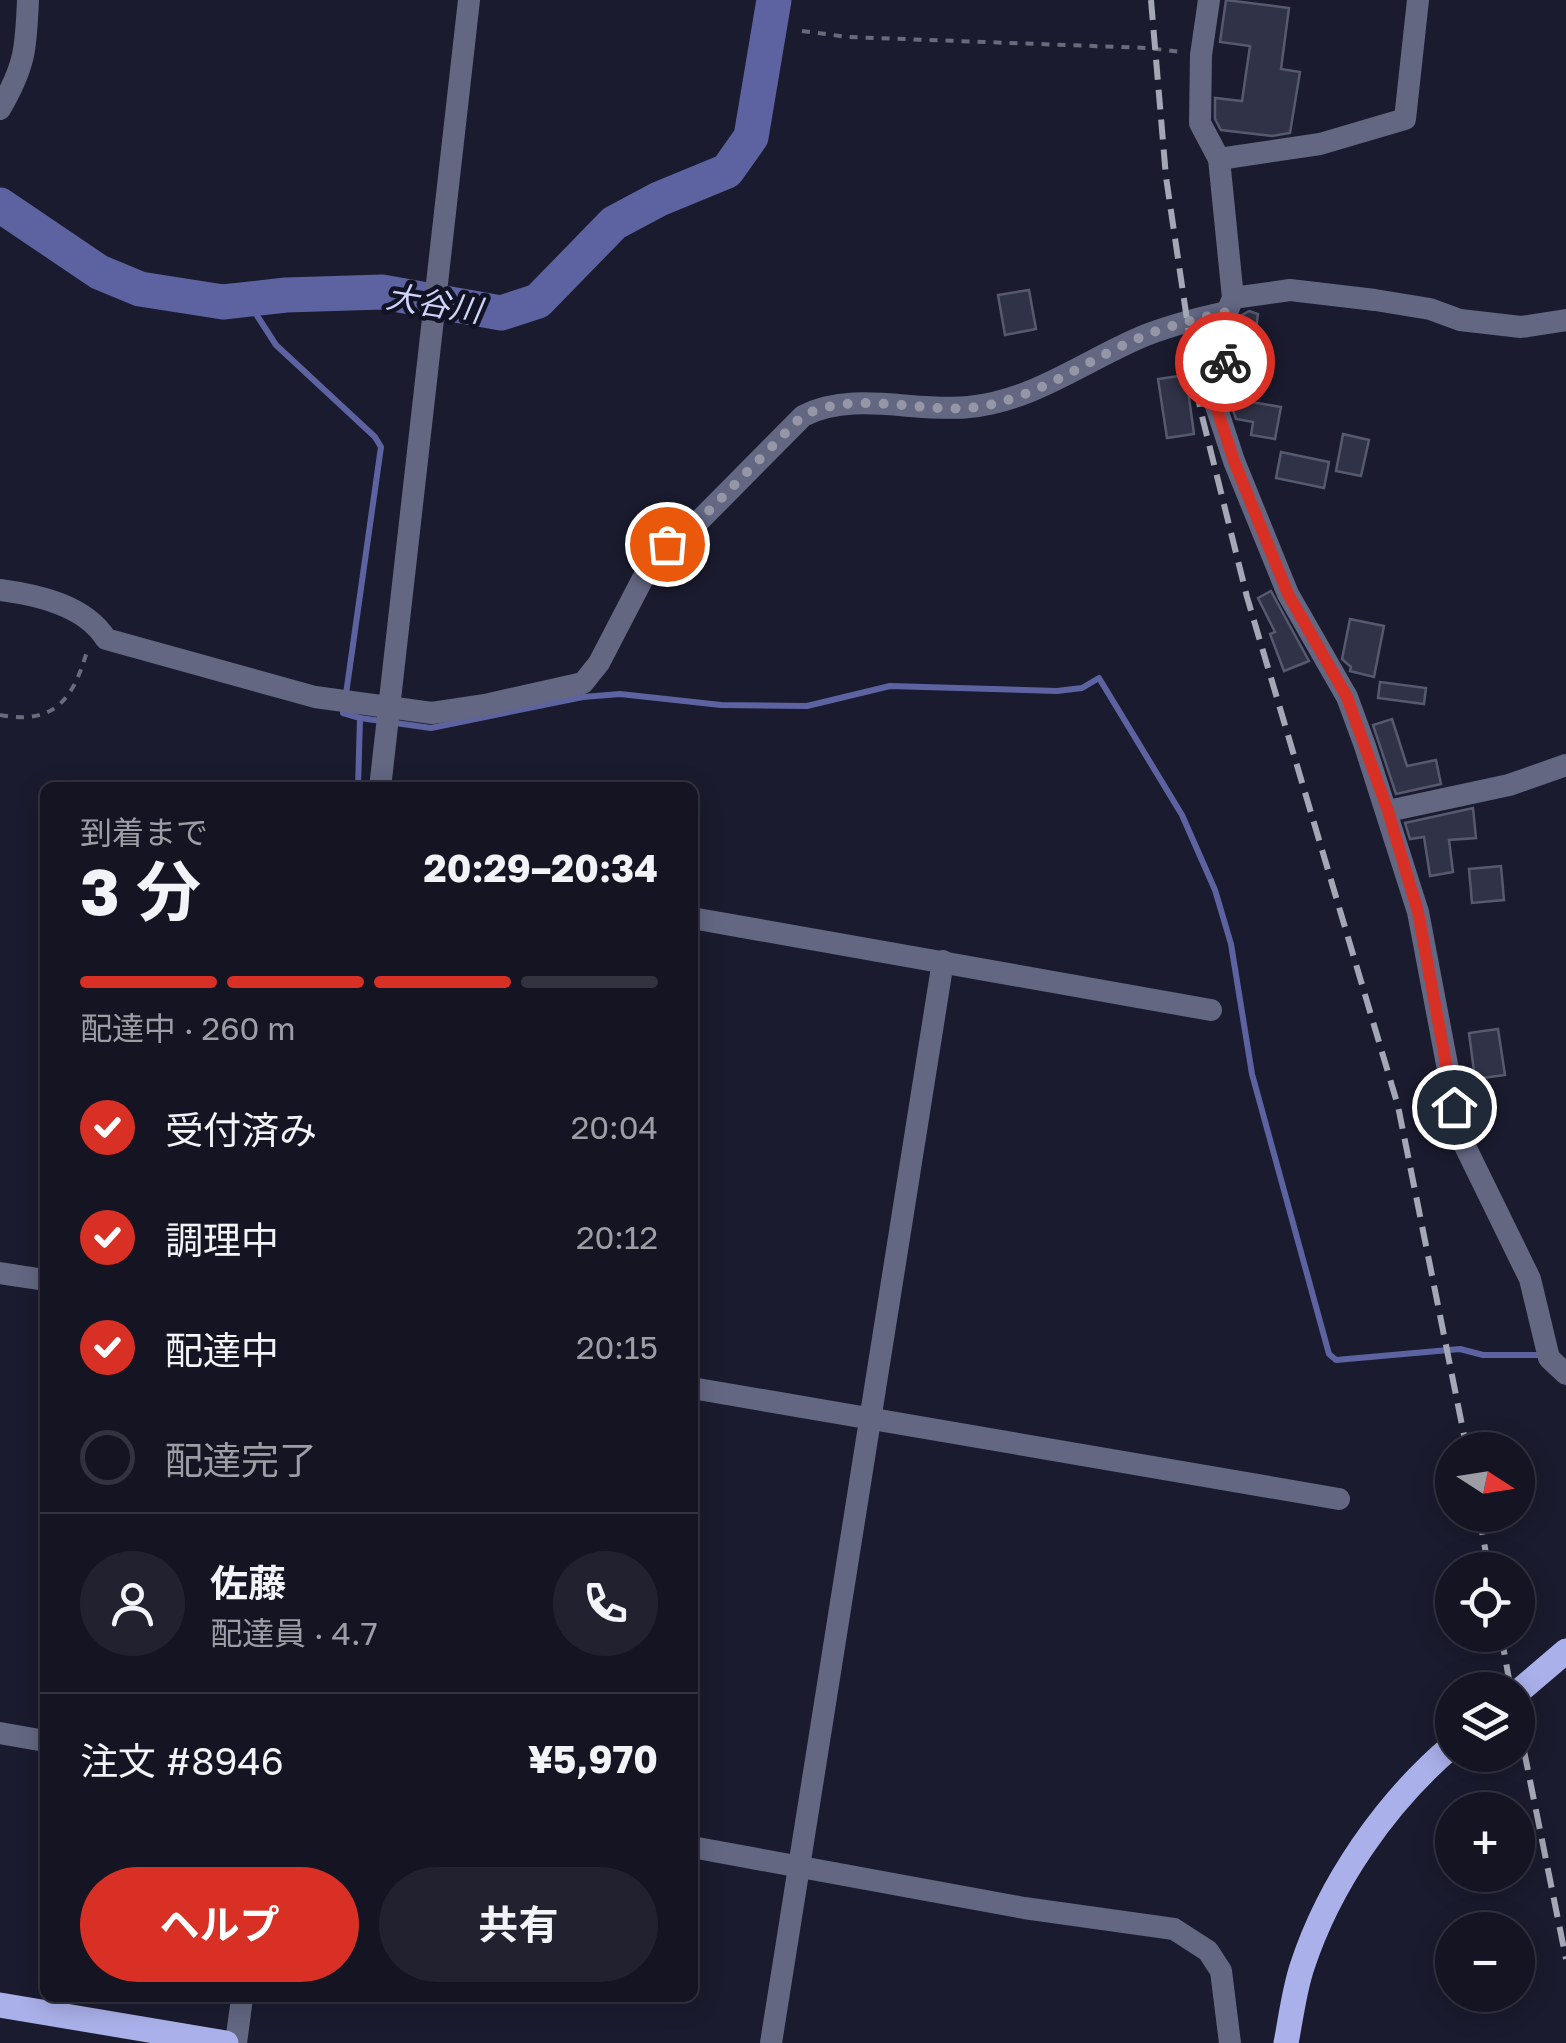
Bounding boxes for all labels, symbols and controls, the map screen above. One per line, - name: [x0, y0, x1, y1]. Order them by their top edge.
- water label: 大谷川: [384, 277, 487, 330]
- courier: [1175, 312, 1275, 412]
- icon: bike: [1198, 335, 1253, 390]
- pin: [625, 502, 710, 587]
- icon: bag: [640, 517, 695, 572]
- text: 到着まで: [80, 813, 208, 851]
- text: 20:29–20:34: [424, 845, 658, 890]
- text: 3 分: [80, 851, 201, 929]
- text: 配達中 · 260 m: [80, 1009, 296, 1047]
- pin: [1412, 1065, 1497, 1150]
- icon: home: [1427, 1080, 1482, 1135]
- icon: check: [80, 1100, 135, 1155]
- text: 受付済み: [165, 1107, 317, 1152]
- text: 20:04: [571, 1108, 658, 1146]
- icon: check: [80, 1210, 135, 1265]
- text: 調理中: [165, 1217, 279, 1262]
- text: 20:12: [576, 1218, 658, 1256]
- icon: check: [80, 1320, 135, 1375]
- text: 配達中: [165, 1327, 279, 1372]
- text: 20:15: [576, 1328, 658, 1366]
- north arrow: [1435, 1432, 1535, 1532]
- map controls: [1435, 1432, 1535, 2012]
- text: 配達完了: [165, 1437, 317, 1482]
- button: person: [80, 1551, 185, 1656]
- button: phone: [553, 1551, 658, 1656]
- button: locate: [1435, 1552, 1535, 1652]
- text: 佐藤: [210, 1560, 286, 1605]
- text: 配達員 · 4.7: [210, 1614, 378, 1652]
- button: layers: [1435, 1672, 1535, 1772]
- text: ¥5,970: [528, 1736, 658, 1781]
- text: 注文 #8946: [80, 1738, 284, 1783]
- button: +: [1435, 1792, 1535, 1892]
- button: ヘルプ: [80, 1867, 359, 1982]
- button: 共有: [379, 1867, 658, 1982]
- button: −: [1435, 1912, 1535, 2012]

